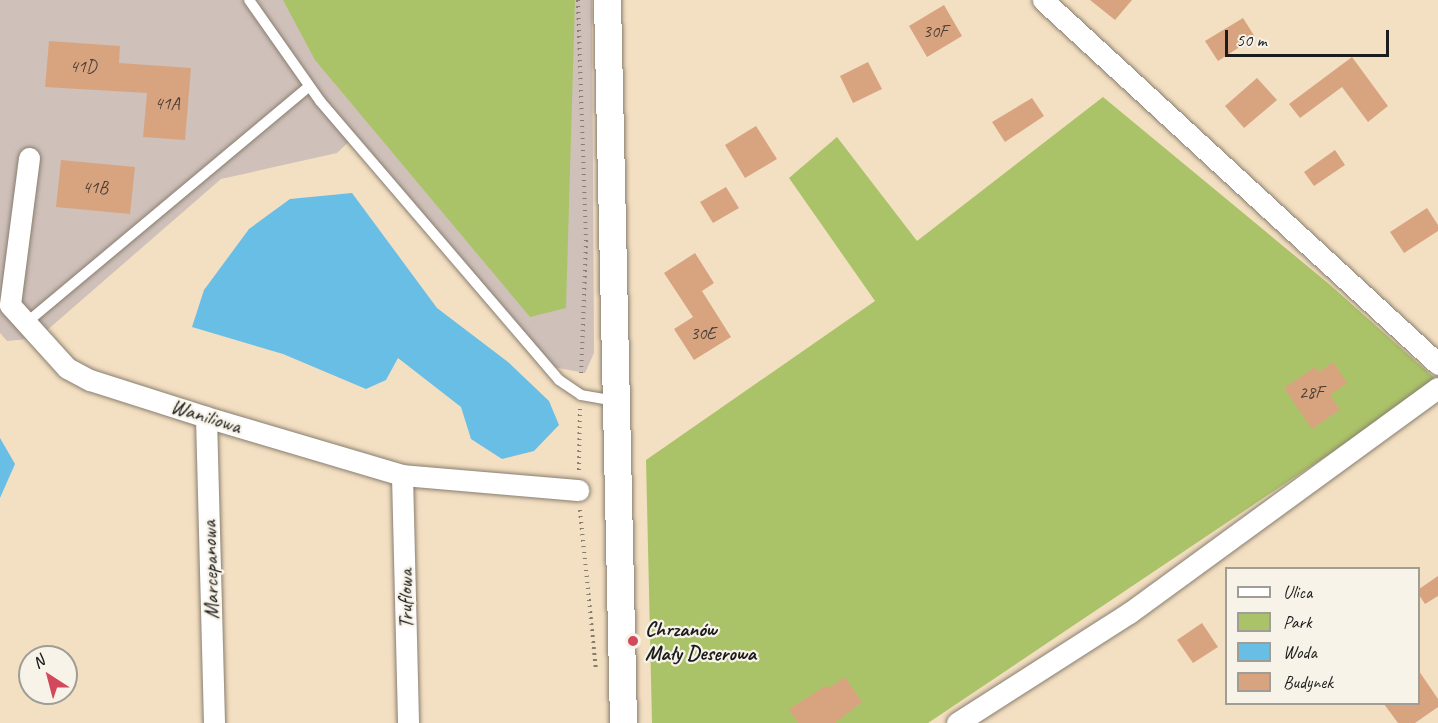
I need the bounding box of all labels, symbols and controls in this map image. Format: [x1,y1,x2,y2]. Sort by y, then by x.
scale bar [1228,18,1392,56]
house number: 30F [923,20,947,42]
text: 50 m [1236,29,1267,51]
house number: 41D [70,55,96,77]
house number: 41A [154,92,180,114]
house number: 41B [82,176,108,198]
house number: 30E [690,322,716,344]
house number: 28F [1299,381,1323,403]
street label: Waniliowa [168,393,244,439]
street label: Marcepanowa [196,520,224,620]
legend [1225,567,1420,705]
street label: Truflowa [392,569,418,629]
text: Ulica [1283,581,1312,603]
text: Park [1283,611,1312,633]
place label: Chrzanów Mały Deserowa [645,616,756,666]
marker: Chrzanów Mały Deserowa [626,634,640,648]
text: Woda [1283,641,1317,663]
north arrow [18,645,78,705]
text: N [29,651,48,673]
text: Budynek [1283,671,1333,693]

